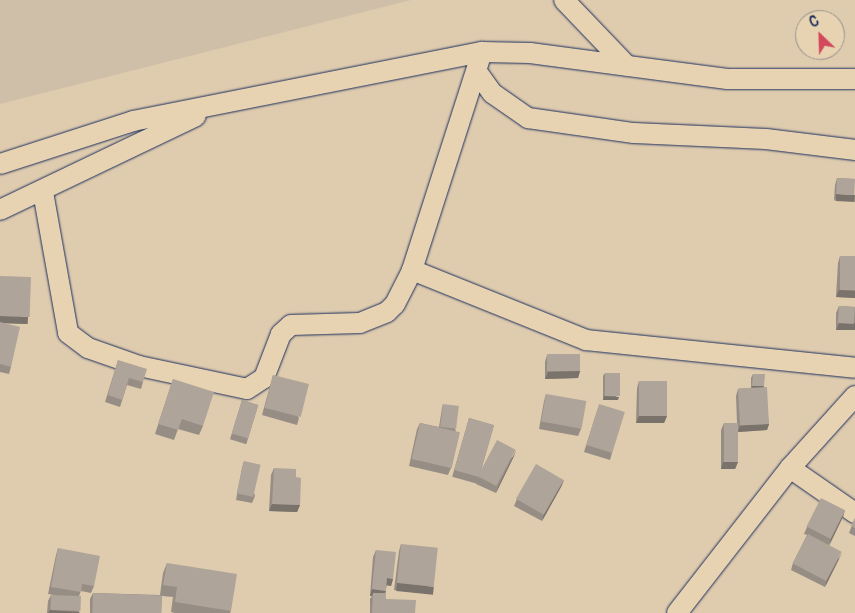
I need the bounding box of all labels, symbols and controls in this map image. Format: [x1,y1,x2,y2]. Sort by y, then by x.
north arrow [795,10,845,60]
text: С [807,12,821,31]

